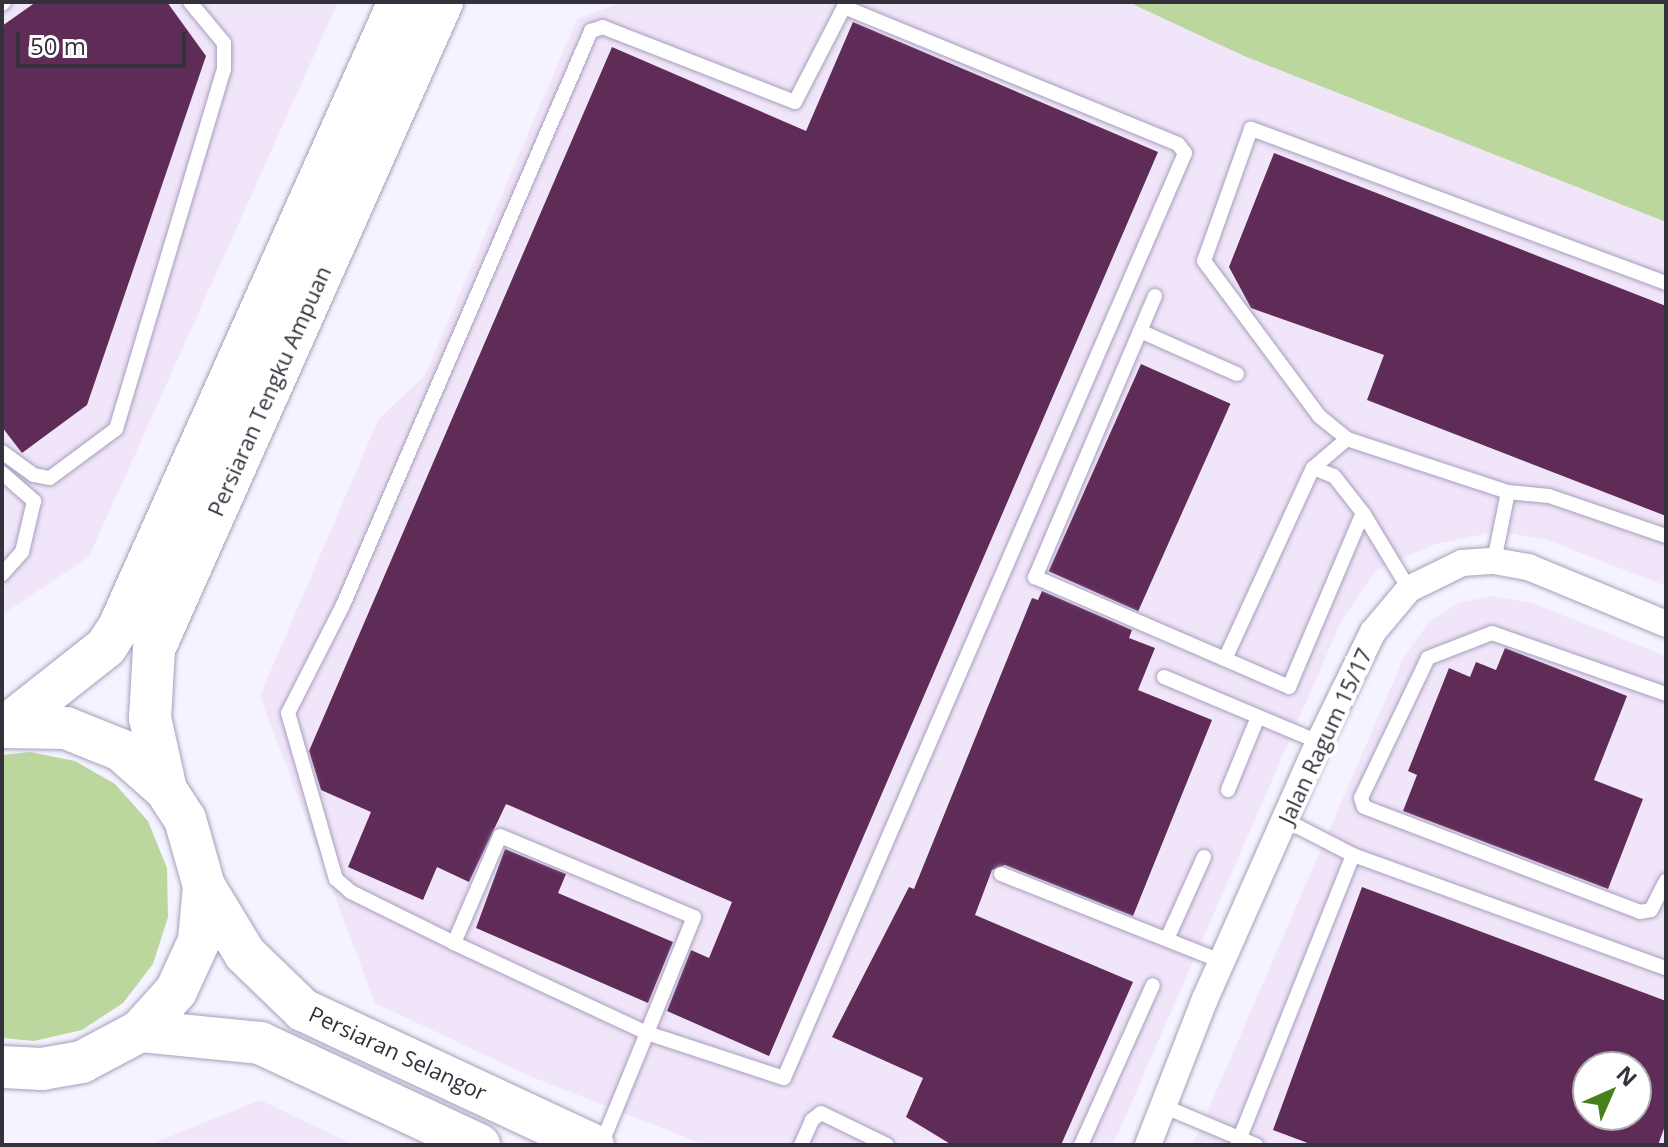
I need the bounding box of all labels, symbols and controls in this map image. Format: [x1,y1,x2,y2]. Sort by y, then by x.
scale bar [20,16,190,66]
text: 50 m [30,29,86,62]
street label: Persiaran Tengku Ampuan [202,262,336,520]
street label: Jalan Ragum 15/17 [1273,644,1377,828]
street label: Persiaran Selangor [305,1000,491,1106]
north arrow [1572,1051,1652,1131]
text: N [1611,1059,1644,1092]

